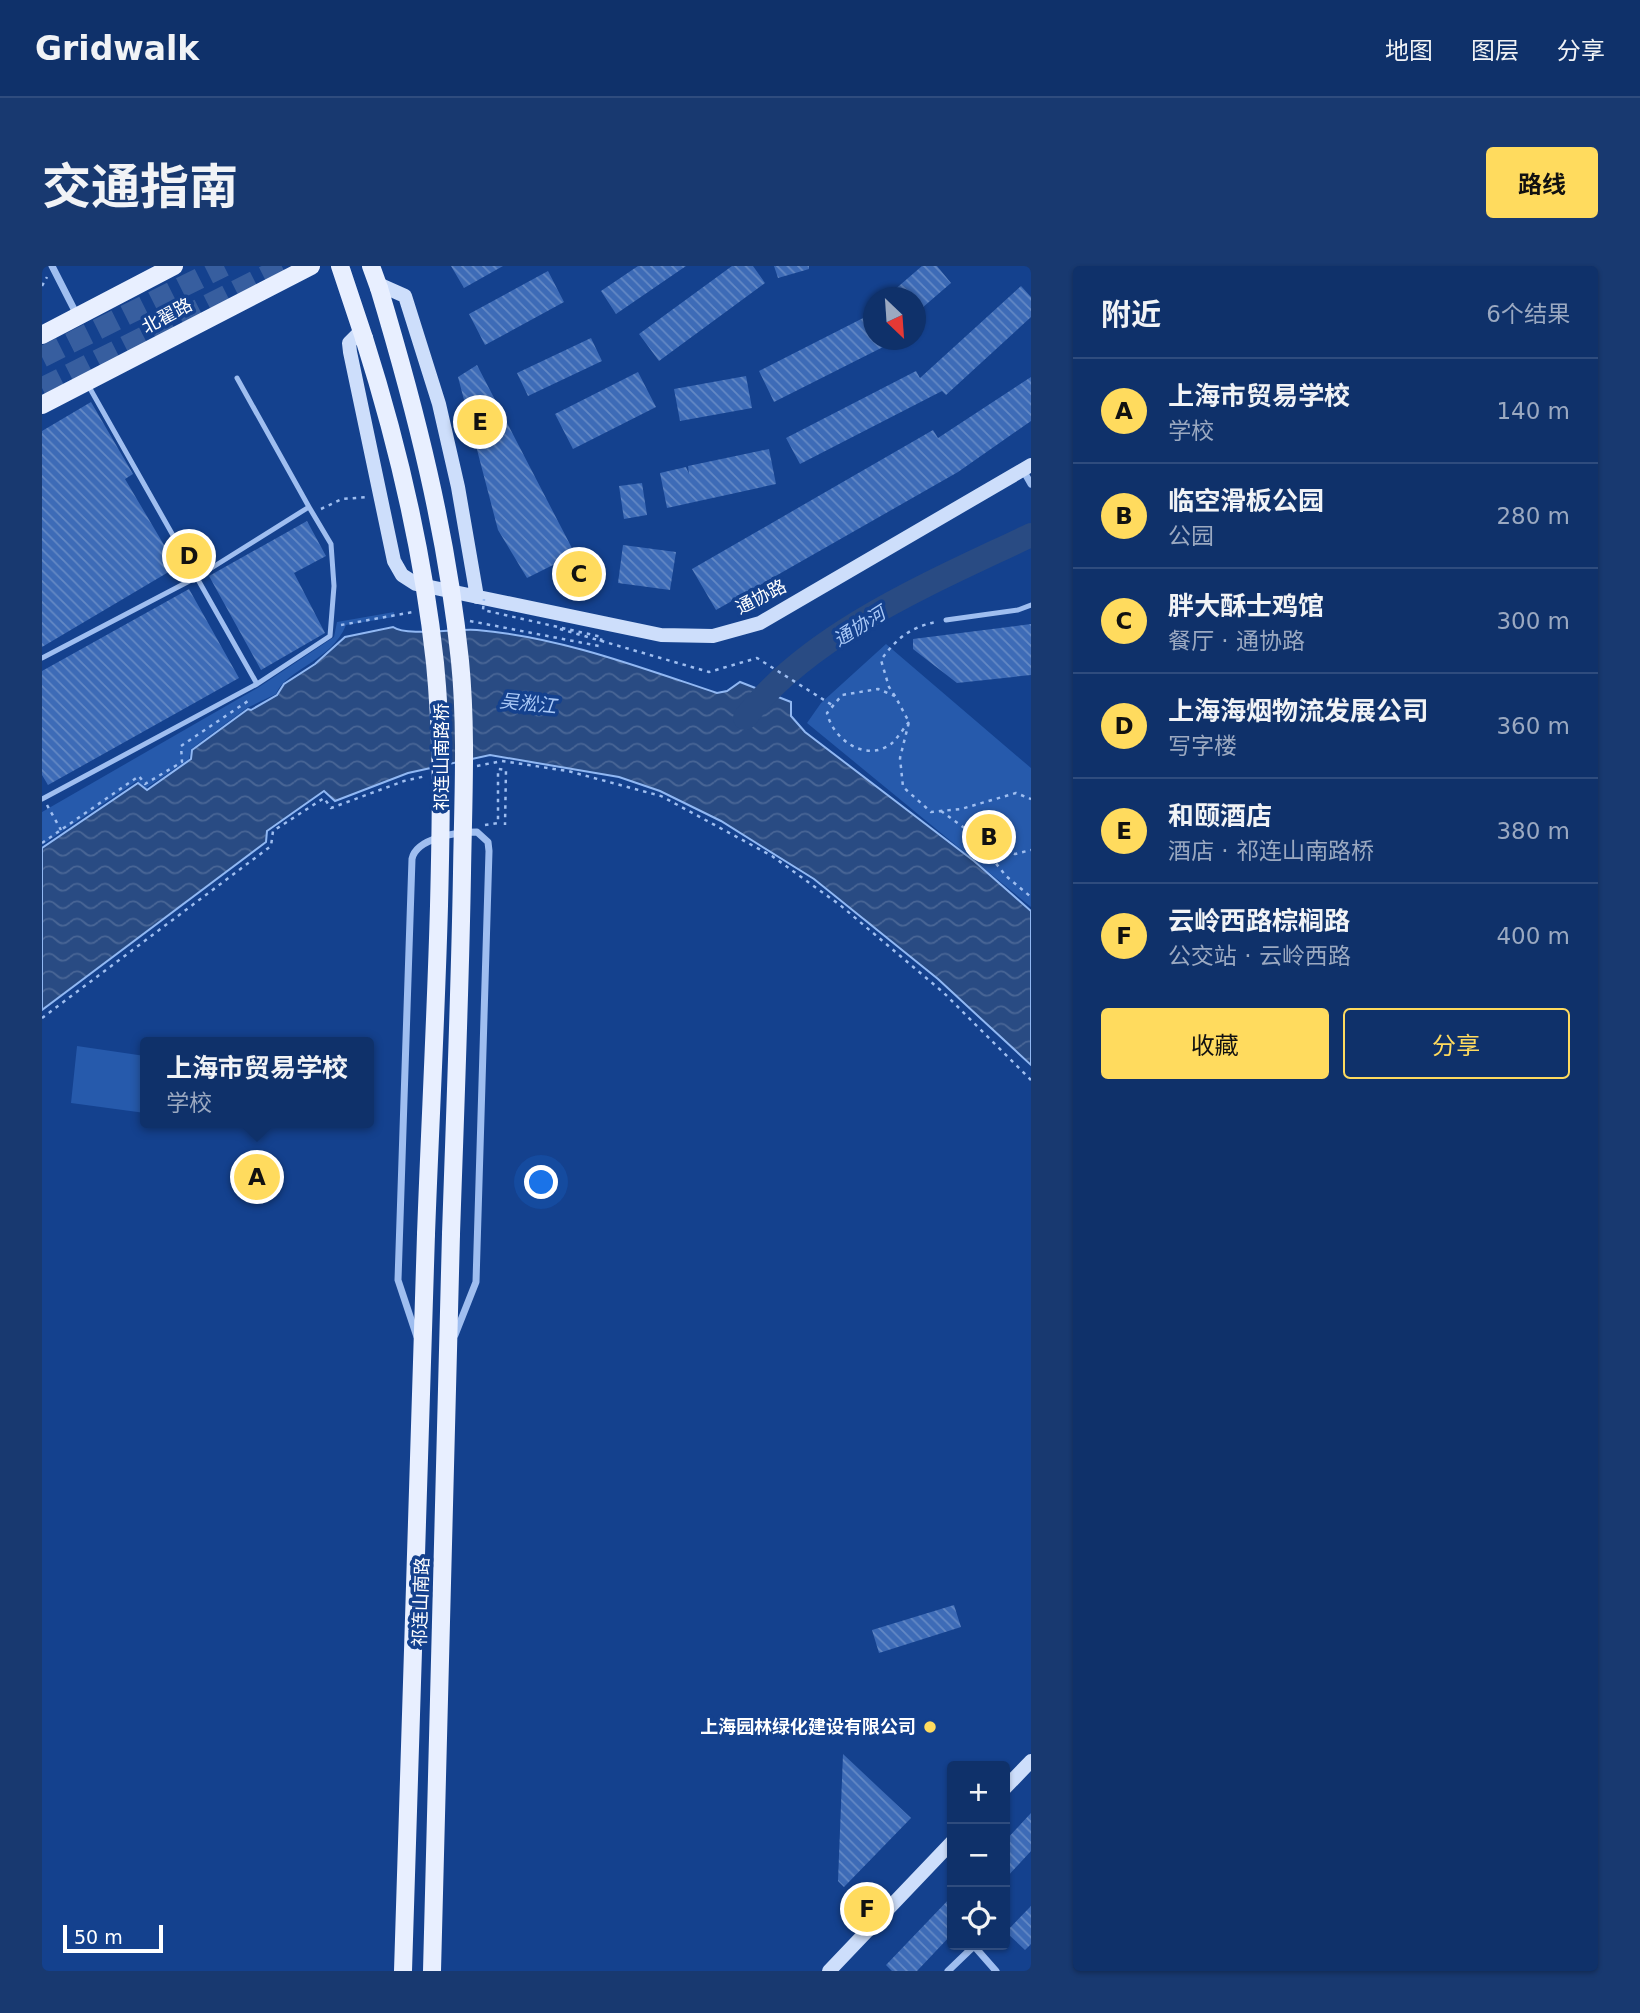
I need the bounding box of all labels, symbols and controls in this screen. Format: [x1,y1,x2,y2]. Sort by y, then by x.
text: Gridwalk [35,29,199,68]
text: 地图 [1385,37,1433,65]
text: 图层 [1471,37,1519,65]
text: 分享 [1557,37,1605,65]
button: 路线 [1486,147,1598,218]
text: 交通指南 [42,159,238,216]
north arrow [863,287,926,350]
street label: 北翟路 [138,294,196,338]
text: 附近 [1101,297,1161,332]
text: 6个结果 [1486,301,1570,327]
text: 上海市贸易学校 [1168,381,1350,411]
pin: E [457,396,503,448]
text: A [1115,398,1133,424]
text: 140 m [1496,398,1570,424]
text: 学校 [1168,418,1214,444]
text: 临空滑板公园 [1168,486,1324,516]
text: B [1115,503,1133,529]
text: 280 m [1496,503,1570,529]
text: 公园 [1168,523,1214,549]
pin: D [166,530,212,582]
pin: C [556,548,602,600]
street label: 通协路 [732,575,790,618]
text: 胖大酥士鸡馆 [1168,591,1324,621]
water label: 通协河 [829,599,892,650]
text: C [1116,608,1132,634]
text: 300 m [1496,608,1570,634]
text: 餐厅 · 通协路 [1168,628,1305,654]
water label: 吴淞江 [498,689,559,717]
text: 上海海烟物流发展公司 [1168,696,1428,726]
street label: 祁连山南路桥 [431,703,452,811]
text: D [1114,713,1134,739]
text: 360 m [1496,713,1570,739]
text: 写字楼 [1168,733,1237,759]
text: 和颐酒店 [1168,801,1272,831]
pin: B [966,811,1012,863]
text: E [1116,818,1132,844]
text: 380 m [1496,818,1570,844]
text: 酒店 · 祁连山南路桥 [1168,838,1374,864]
text: 云岭西路棕榈路 [1168,906,1350,936]
text: F [1116,923,1132,949]
text: 400 m [1496,923,1570,949]
text: 公交站 · 云岭西路 [1168,943,1351,969]
button: 收藏 [1101,1008,1329,1079]
button: 分享 [1343,1008,1570,1079]
popup [140,1037,374,1128]
text: 上海市贸易学校 [166,1053,348,1083]
text: 学校 [166,1090,212,1116]
pin: A [234,1151,280,1203]
your location [524,1165,558,1199]
street label: 祁连山南路 [408,1557,433,1647]
place label: 上海园林绿化建设有限公司 [700,1716,916,1737]
marker: 上海园林绿化建设有限公司 [922,1719,938,1735]
map controls [947,1761,1010,1950]
button: + [947,1761,1010,1824]
button: − [947,1824,1010,1887]
pin: F [844,1883,890,1935]
button: locate [947,1887,1010,1950]
scale bar [63,1922,163,1954]
text: 50 m [74,1926,123,1948]

